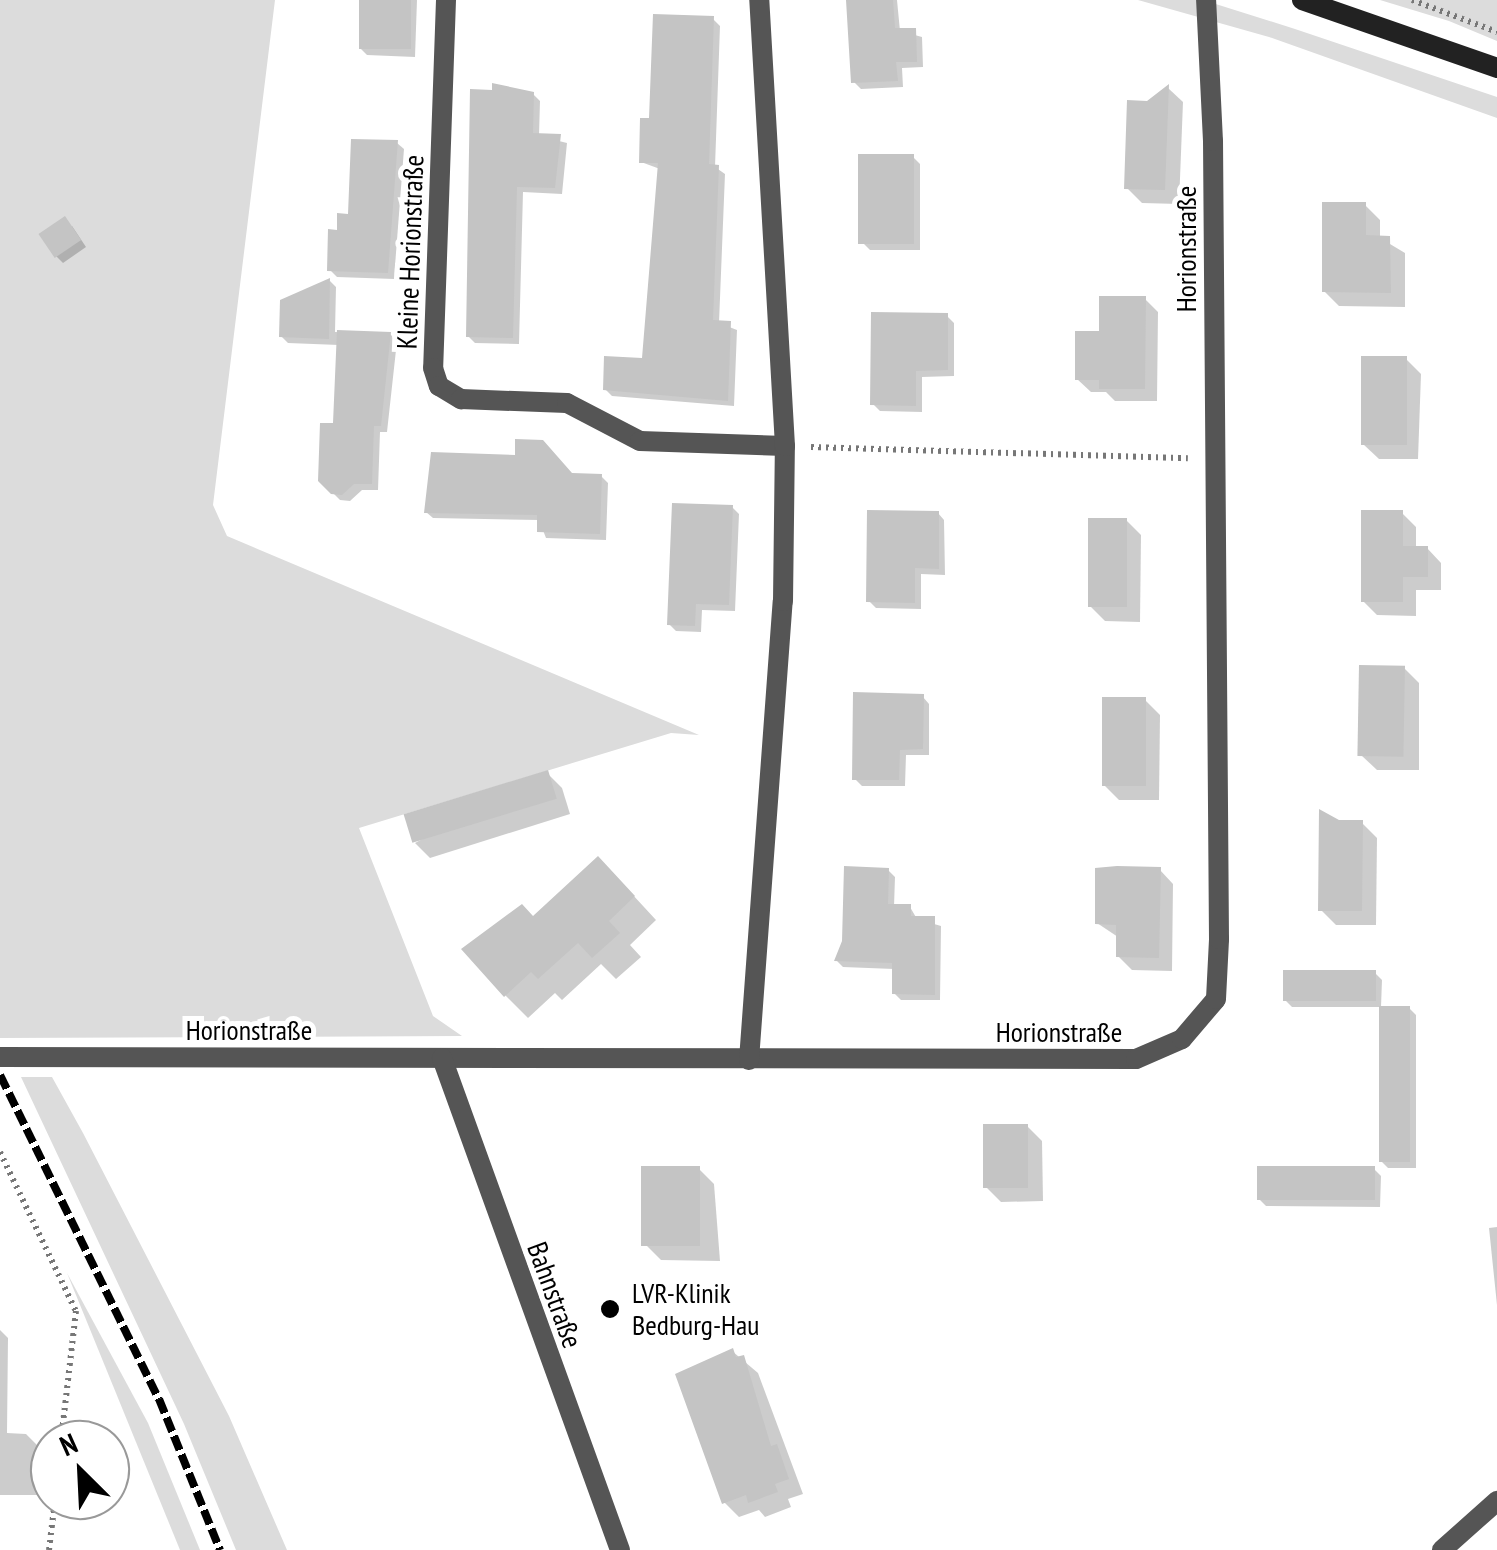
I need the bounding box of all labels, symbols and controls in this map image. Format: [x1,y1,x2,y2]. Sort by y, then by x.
street label: Kleine Horionstraße [390,154,430,350]
street label: Horionstraße [1169,186,1203,312]
street label: Horionstraße [186,1013,312,1047]
street label: Horionstraße [996,1015,1122,1049]
street label: Bahnstraße [520,1237,590,1353]
place label: LVR-Klinik Bedburg-Hau [632,1276,759,1342]
marker: LVR-Klinik Bedburg-Hau [597,1296,623,1322]
north arrow [30,1420,130,1520]
text: N [54,1424,83,1464]

